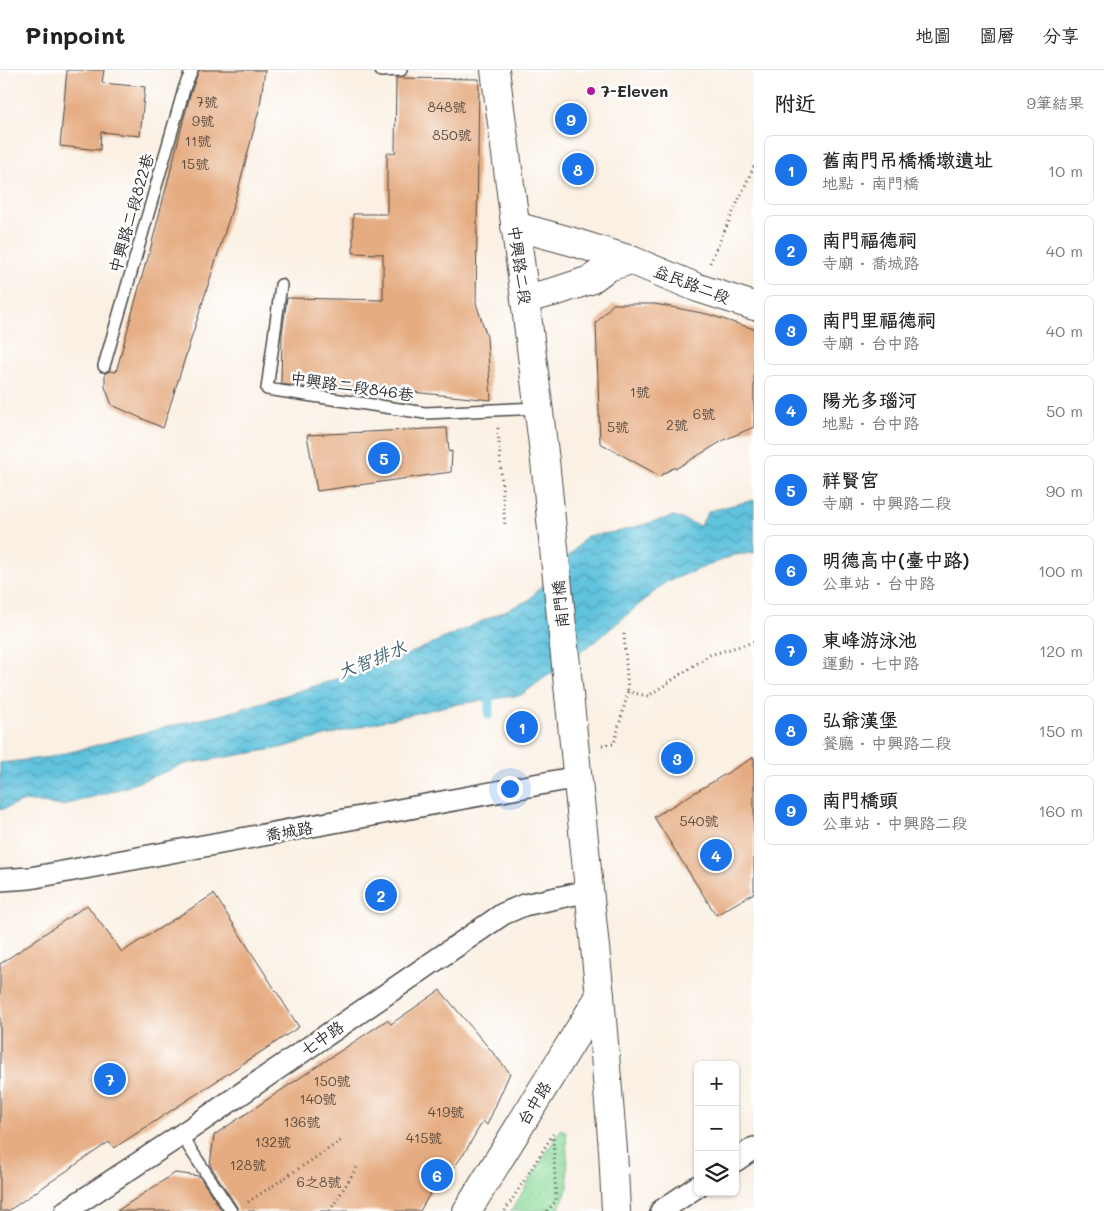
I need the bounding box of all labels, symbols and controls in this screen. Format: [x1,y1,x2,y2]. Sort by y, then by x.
text: Pinpoint [25,19,126,50]
text: 地圖 [915,23,951,47]
text: 圖層 [979,23,1015,47]
text: 分享 [1043,23,1079,47]
place label: 7-Eleven [601,80,668,101]
marker: 7-Eleven [585,85,597,97]
text: 附近 [774,89,816,116]
house number: 7號 [196,92,218,111]
text: 9筆結果 [1027,92,1084,113]
house number: 848號 [427,97,467,116]
pin: 9 [555,100,587,138]
house number: 9號 [192,111,214,130]
house number: 850號 [432,125,472,144]
house number: 11號 [185,131,211,150]
text: 舊南門吊橋橋墩遺址 [822,147,993,172]
pin: 8 [562,150,594,188]
street label: 中興路二段822巷 [103,151,158,275]
house number: 15號 [181,154,209,173]
text: 1 [787,160,795,181]
text: 10 m [1048,160,1083,181]
text: 地點 · 南門橋 [822,172,919,193]
street label: 中興路二段 [505,224,536,306]
text: 南門福德祠 [822,227,917,252]
text: 2 [787,240,795,261]
text: 40 m [1046,240,1083,261]
text: 寺廟 · 喬城路 [822,252,919,273]
street label: 益民路二段 [651,259,733,308]
text: 南門里福德祠 [822,307,936,332]
text: 3 [786,320,796,341]
text: 40 m [1046,320,1083,341]
text: 寺廟 · 台中路 [822,332,919,353]
street label: 中興路二段846巷 [289,366,415,405]
house number: 1號 [630,382,650,401]
text: 陽光多瑙河 [822,387,917,412]
text: 4 [786,400,796,421]
text: 50 m [1046,400,1083,421]
house number: 6號 [693,404,715,423]
text: 地點 · 台中路 [822,412,919,433]
house number: 2號 [666,415,688,434]
house number: 5號 [607,417,629,436]
pin: 5 [368,439,400,477]
text: 祥賢宮 [822,467,879,492]
text: 5 [786,480,796,501]
text: 90 m [1046,480,1083,501]
text: 寺廟 · 中興路二段 [822,492,951,513]
text: 明德高中(臺中路) [822,547,969,572]
text: 6 [786,560,796,581]
text: 100 m [1038,560,1083,581]
text: 公車站 · 台中路 [822,572,935,593]
street label: 南門橋 [547,579,572,629]
text: 東峰游泳池 [822,627,917,652]
water label: 大智排水 [334,634,410,684]
text: 7 [787,640,795,661]
text: 120 m [1039,640,1083,661]
text: 運動 · 七中路 [822,652,919,673]
text: 弘爺漢堡 [822,707,898,732]
pin: 1 [506,708,538,746]
text: 8 [786,720,796,741]
text: 150 m [1039,720,1083,741]
text: 餐廳 · 中興路二段 [822,732,951,753]
pin: 3 [661,739,693,777]
your location [497,776,523,802]
text: 南門橋頭 [822,787,898,812]
text: 9 [786,800,796,821]
text: 160 m [1038,800,1083,821]
house number: 540號 [679,811,719,830]
text: 公車站 · 中興路二段 [822,812,967,833]
street label: 喬城路 [263,816,314,845]
pin: 4 [700,836,732,874]
pin: 2 [365,876,397,914]
street label: 七中路 [296,1015,347,1060]
pin: 7 [94,1060,126,1098]
map controls [694,1061,739,1196]
button: + [694,1061,739,1106]
house number: 150號 [313,1071,351,1090]
street label: 台中路 [512,1077,555,1129]
house number: 140號 [299,1089,337,1108]
house number: 419號 [428,1102,464,1121]
button: − [694,1106,739,1151]
house number: 136號 [284,1112,320,1131]
house number: 415號 [406,1128,442,1147]
house number: 132號 [255,1132,291,1151]
button: layers [694,1151,739,1196]
house number: 128號 [230,1155,266,1174]
pin: 6 [421,1156,453,1194]
house number: 6之8號 [297,1172,341,1191]

